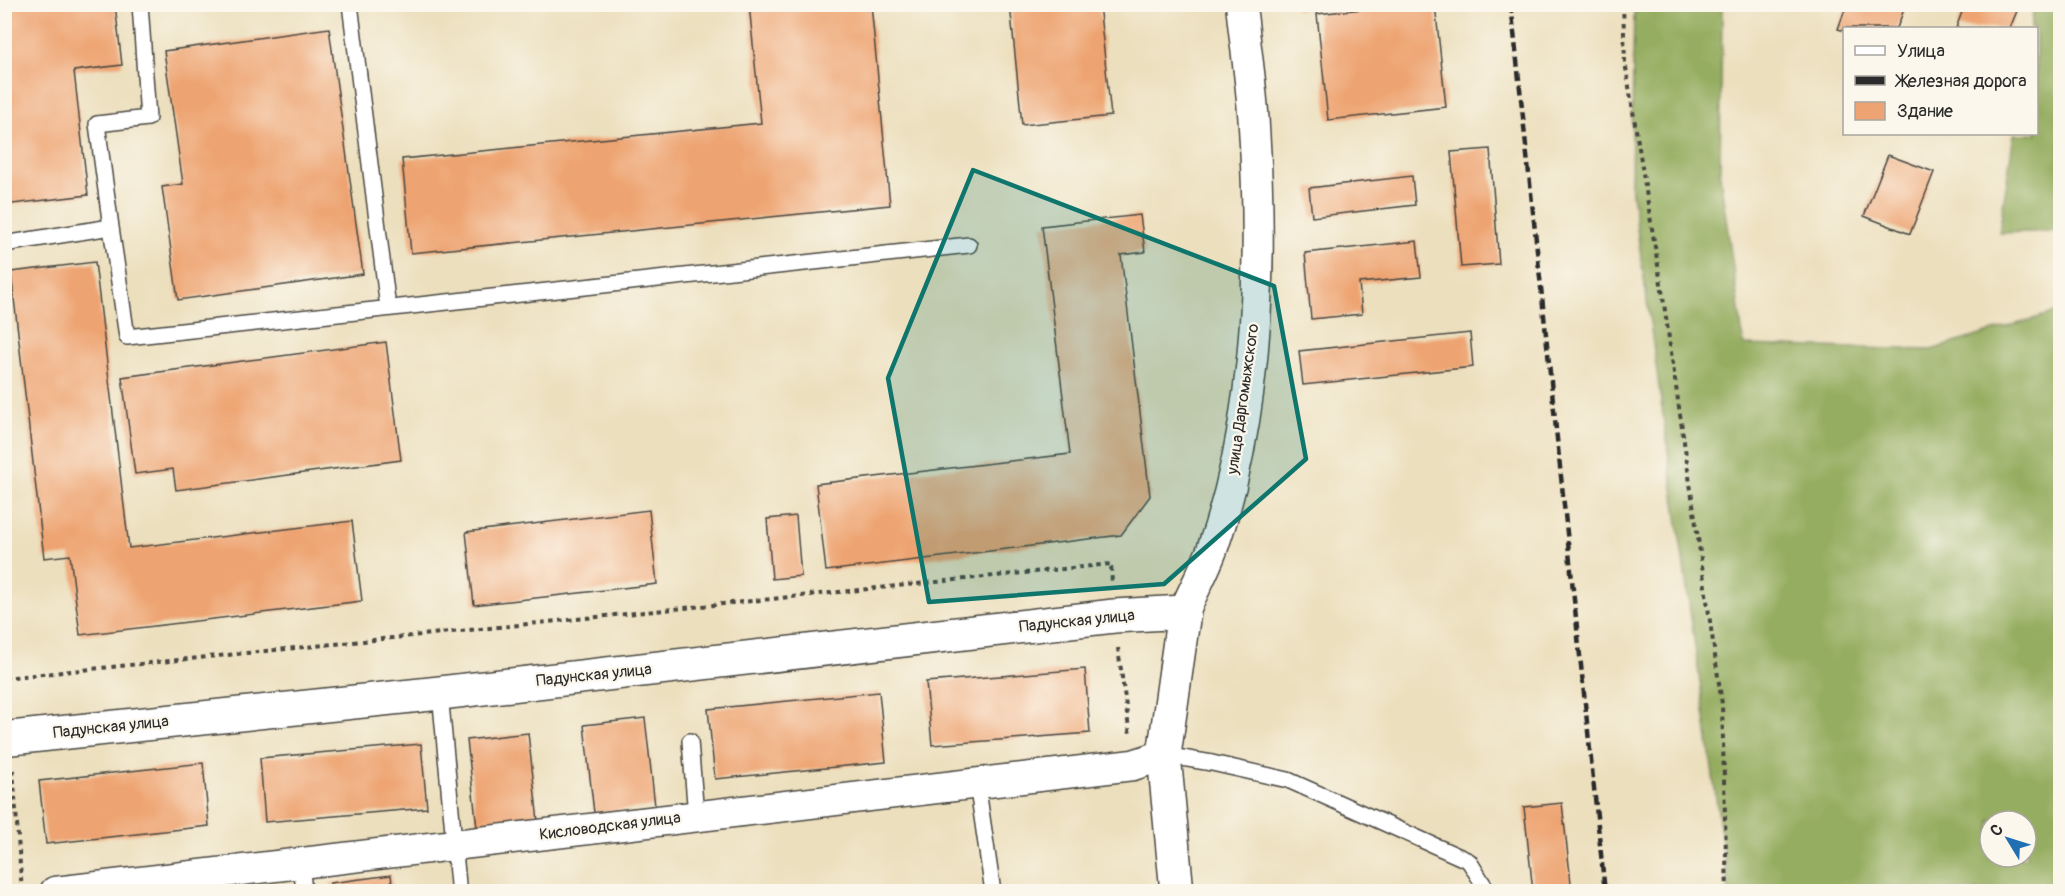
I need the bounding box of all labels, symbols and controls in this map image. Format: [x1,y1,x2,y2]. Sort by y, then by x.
legend [1843,27,2038,135]
text: Улица [1897,40,1945,63]
text: Железная дорога [1894,70,2027,93]
text: Здание [1897,100,1953,123]
street label: улица Даргомыжского [1222,322,1264,477]
street label: Падунская улица [1018,605,1136,637]
street label: Падунская улица [535,659,653,691]
street label: Падунская улица [52,711,170,743]
street label: Кисловодская улица [538,807,682,845]
north arrow [1978,809,2038,869]
text: С [1986,820,2008,840]

